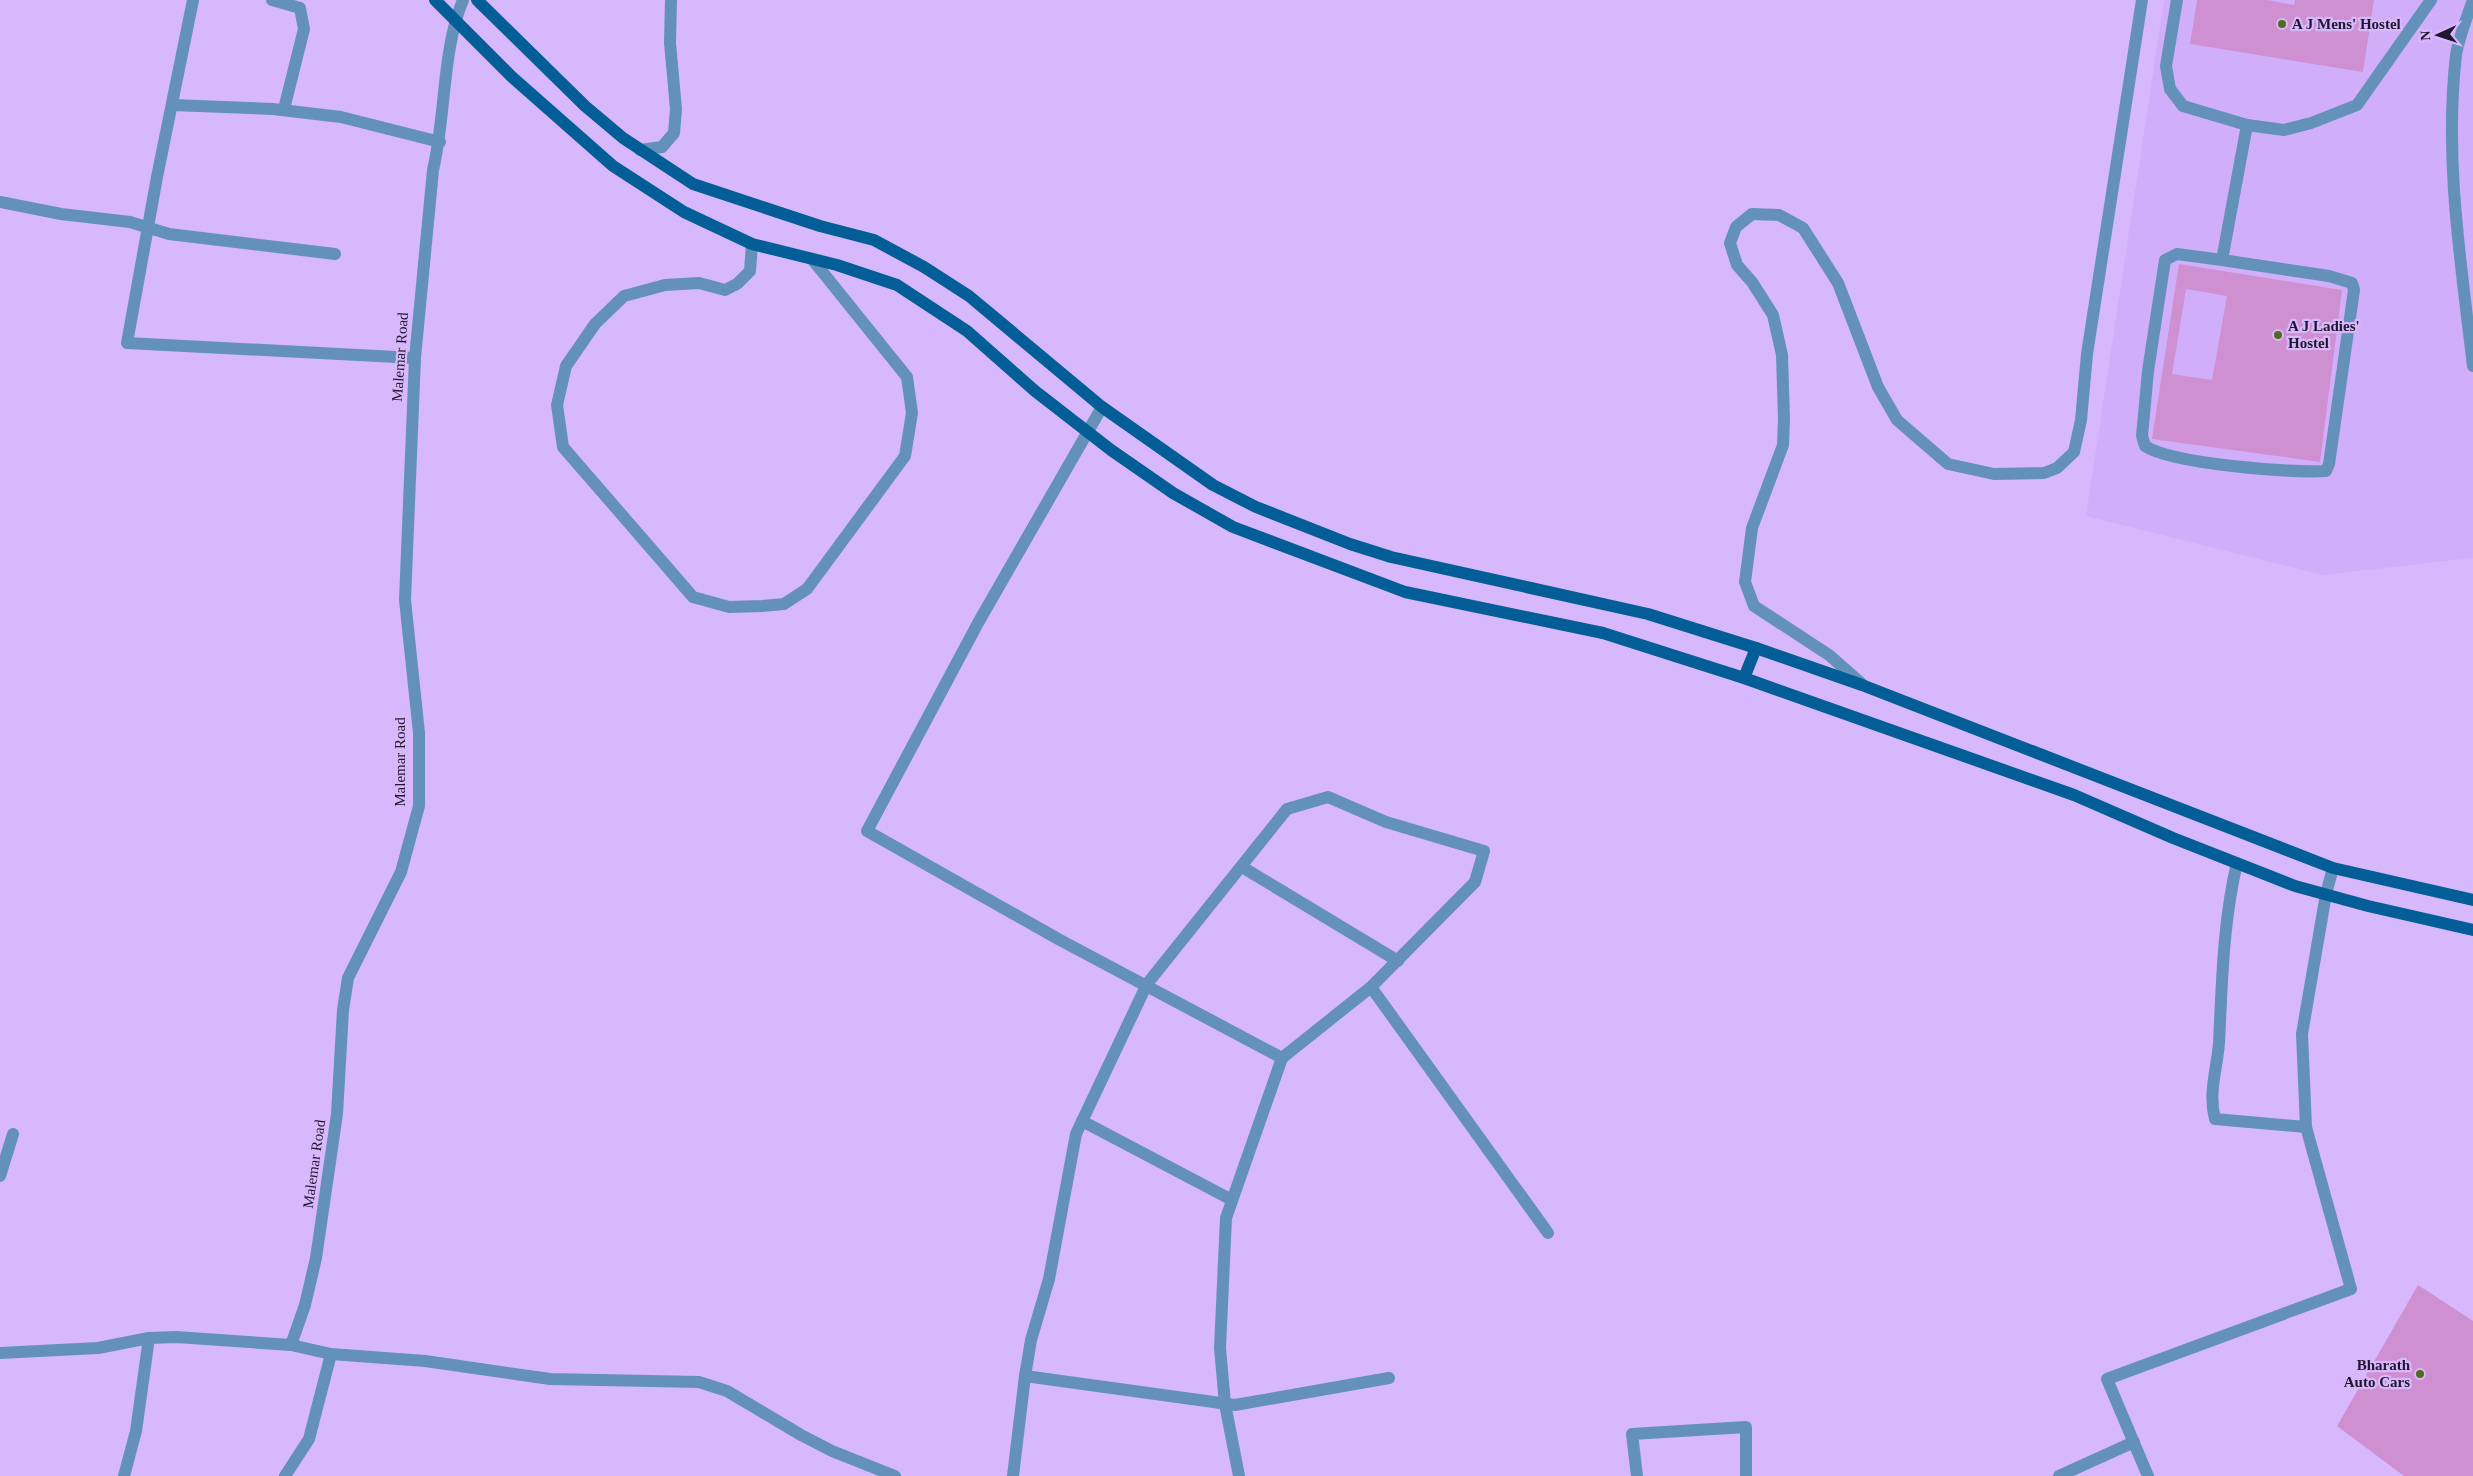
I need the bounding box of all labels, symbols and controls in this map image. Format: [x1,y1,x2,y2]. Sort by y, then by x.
north arrow [2413,10,2463,60]
place label: A J Mens' Hostel [2292,16,2401,32]
marker: A J Mens' Hostel [2276,18,2288,30]
text: N [2418,30,2433,41]
street label: Malemar Road [389,311,411,402]
place label: A J Ladies' Hostel [2288,318,2360,351]
marker: A J Ladies' Hostel [2272,329,2284,341]
street label: Malemar Road [392,717,408,807]
street label: Malemar Road [300,1118,328,1209]
place label: Bharath Auto Cars [2344,1357,2411,1390]
marker: Bharath Auto Cars [2414,1368,2426,1380]

